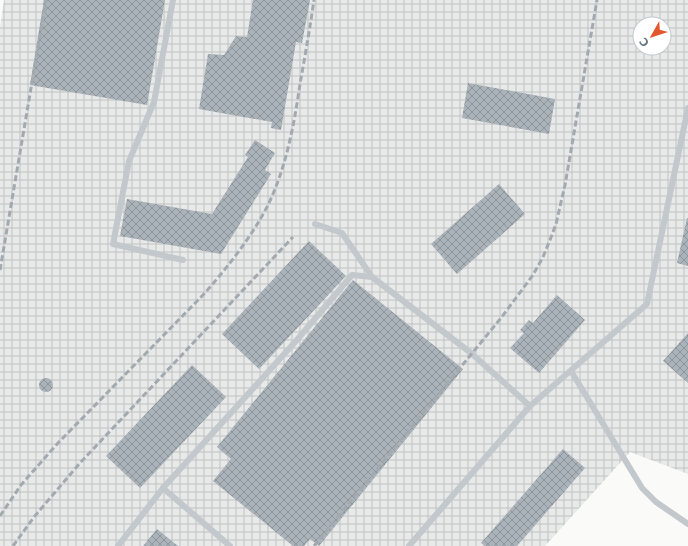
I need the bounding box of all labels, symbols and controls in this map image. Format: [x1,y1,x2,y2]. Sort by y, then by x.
north arrow [632,16,672,56]
text: С [637,35,652,49]

